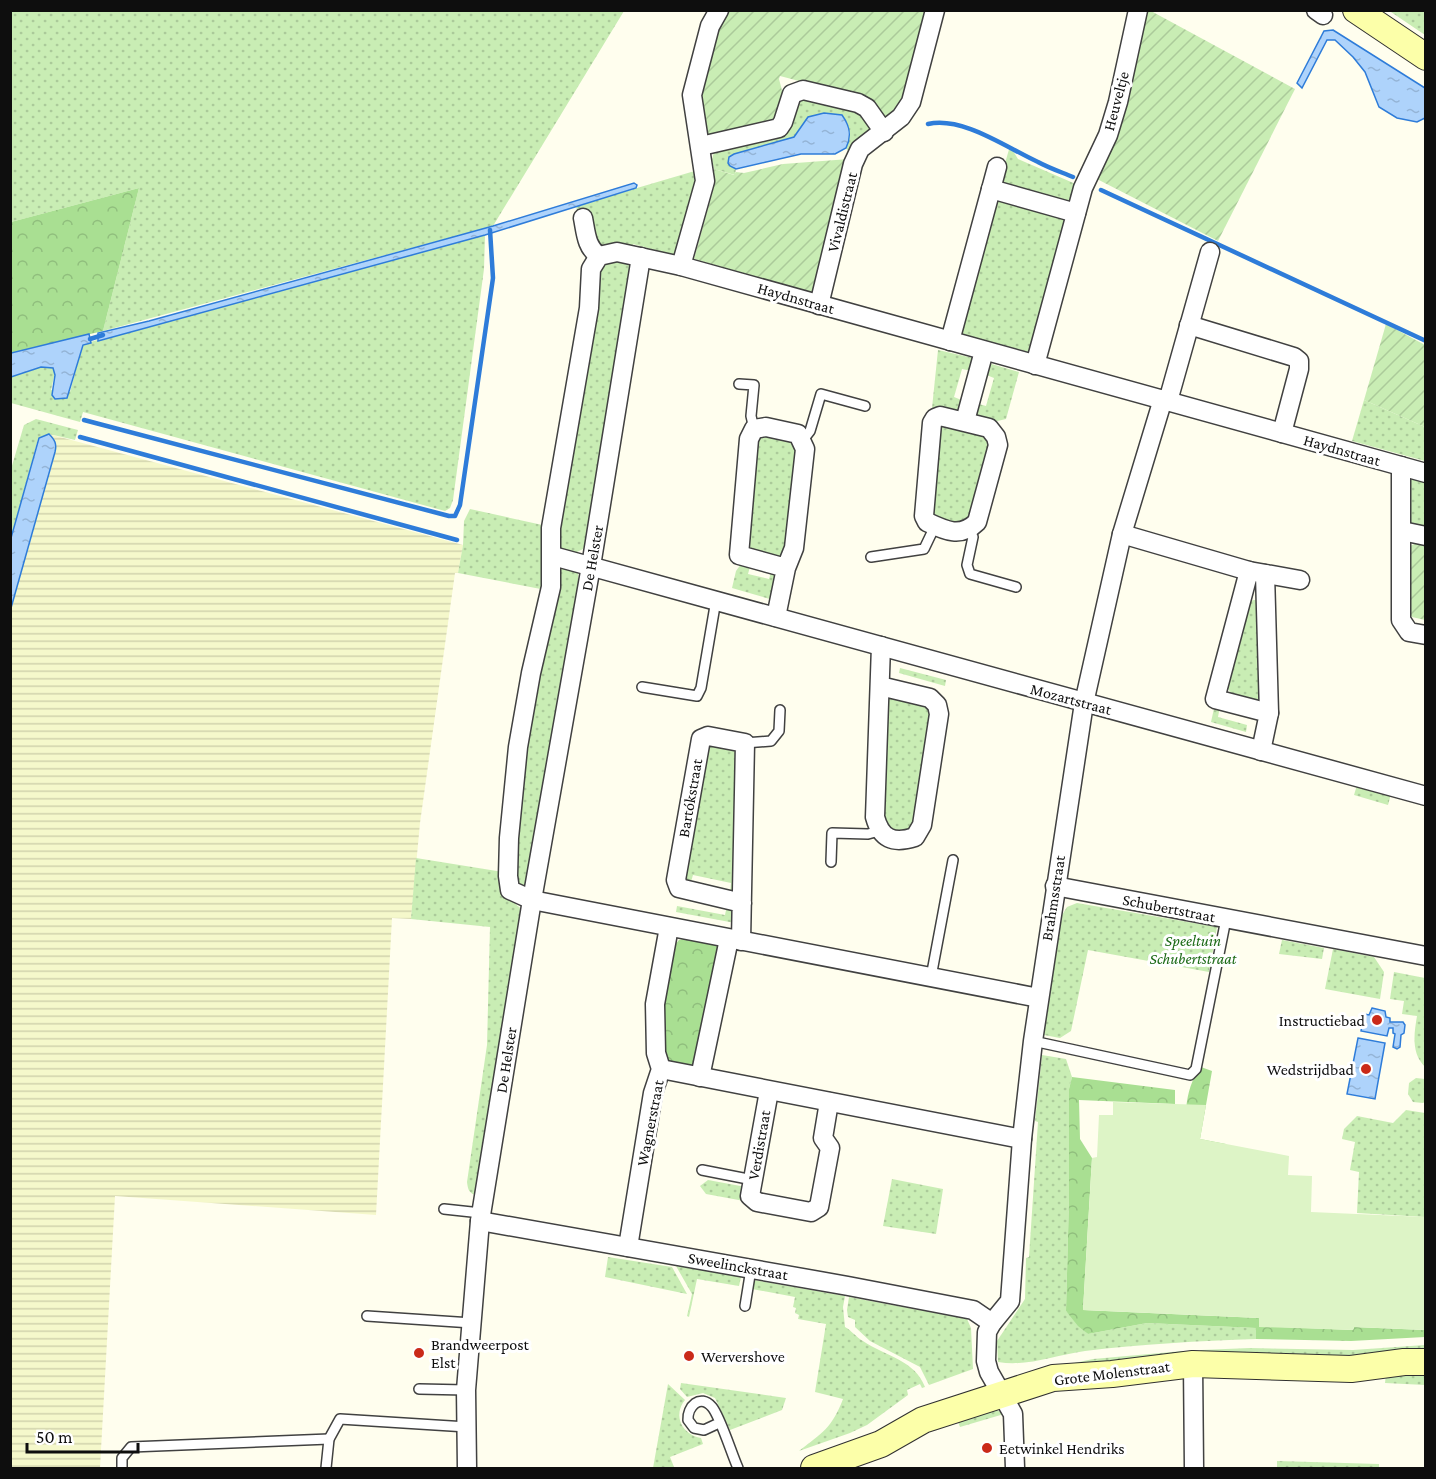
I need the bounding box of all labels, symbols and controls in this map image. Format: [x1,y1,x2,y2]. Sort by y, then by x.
street label: Heuveltje [1100,69,1133,133]
street label: Vivaldistraat [824,170,860,254]
street label: Haydnstraat [755,279,837,318]
street label: Haydnstraat [1301,431,1383,470]
street label: De Helster [578,523,606,592]
street label: Mozartstraat [1029,680,1114,718]
street label: Bartókstraat [675,757,705,839]
street label: Brahmsstraat [1038,853,1068,942]
street label: Schubertstraat [1121,891,1218,925]
park label: Speeltuin Schubertstraat [1150,932,1237,967]
place label: Instructiebad [1279,1012,1366,1029]
marker: Instructiebad [1370,1013,1384,1027]
street label: De Helster [492,1025,520,1094]
place label: Wedstrijdbad [1267,1061,1355,1079]
marker: Wedstrijdbad [1359,1062,1373,1076]
street label: Wagnerstraat [633,1078,668,1168]
street label: Verdistraat [745,1108,774,1181]
street label: Sweelinckstraat [687,1249,790,1283]
place label: Brandweerpost Elst [431,1336,530,1371]
marker: Brandweerpost Elst [412,1346,426,1360]
place label: Wervershove [701,1348,785,1365]
marker: Wervershove [682,1349,696,1363]
street label: Grote Molenstraat [1053,1357,1172,1389]
scale bar [27,1416,138,1454]
text: 50 m [36,1427,73,1447]
place label: Eetwinkel Hendriks [999,1440,1125,1457]
marker: Eetwinkel Hendriks [980,1441,994,1455]

